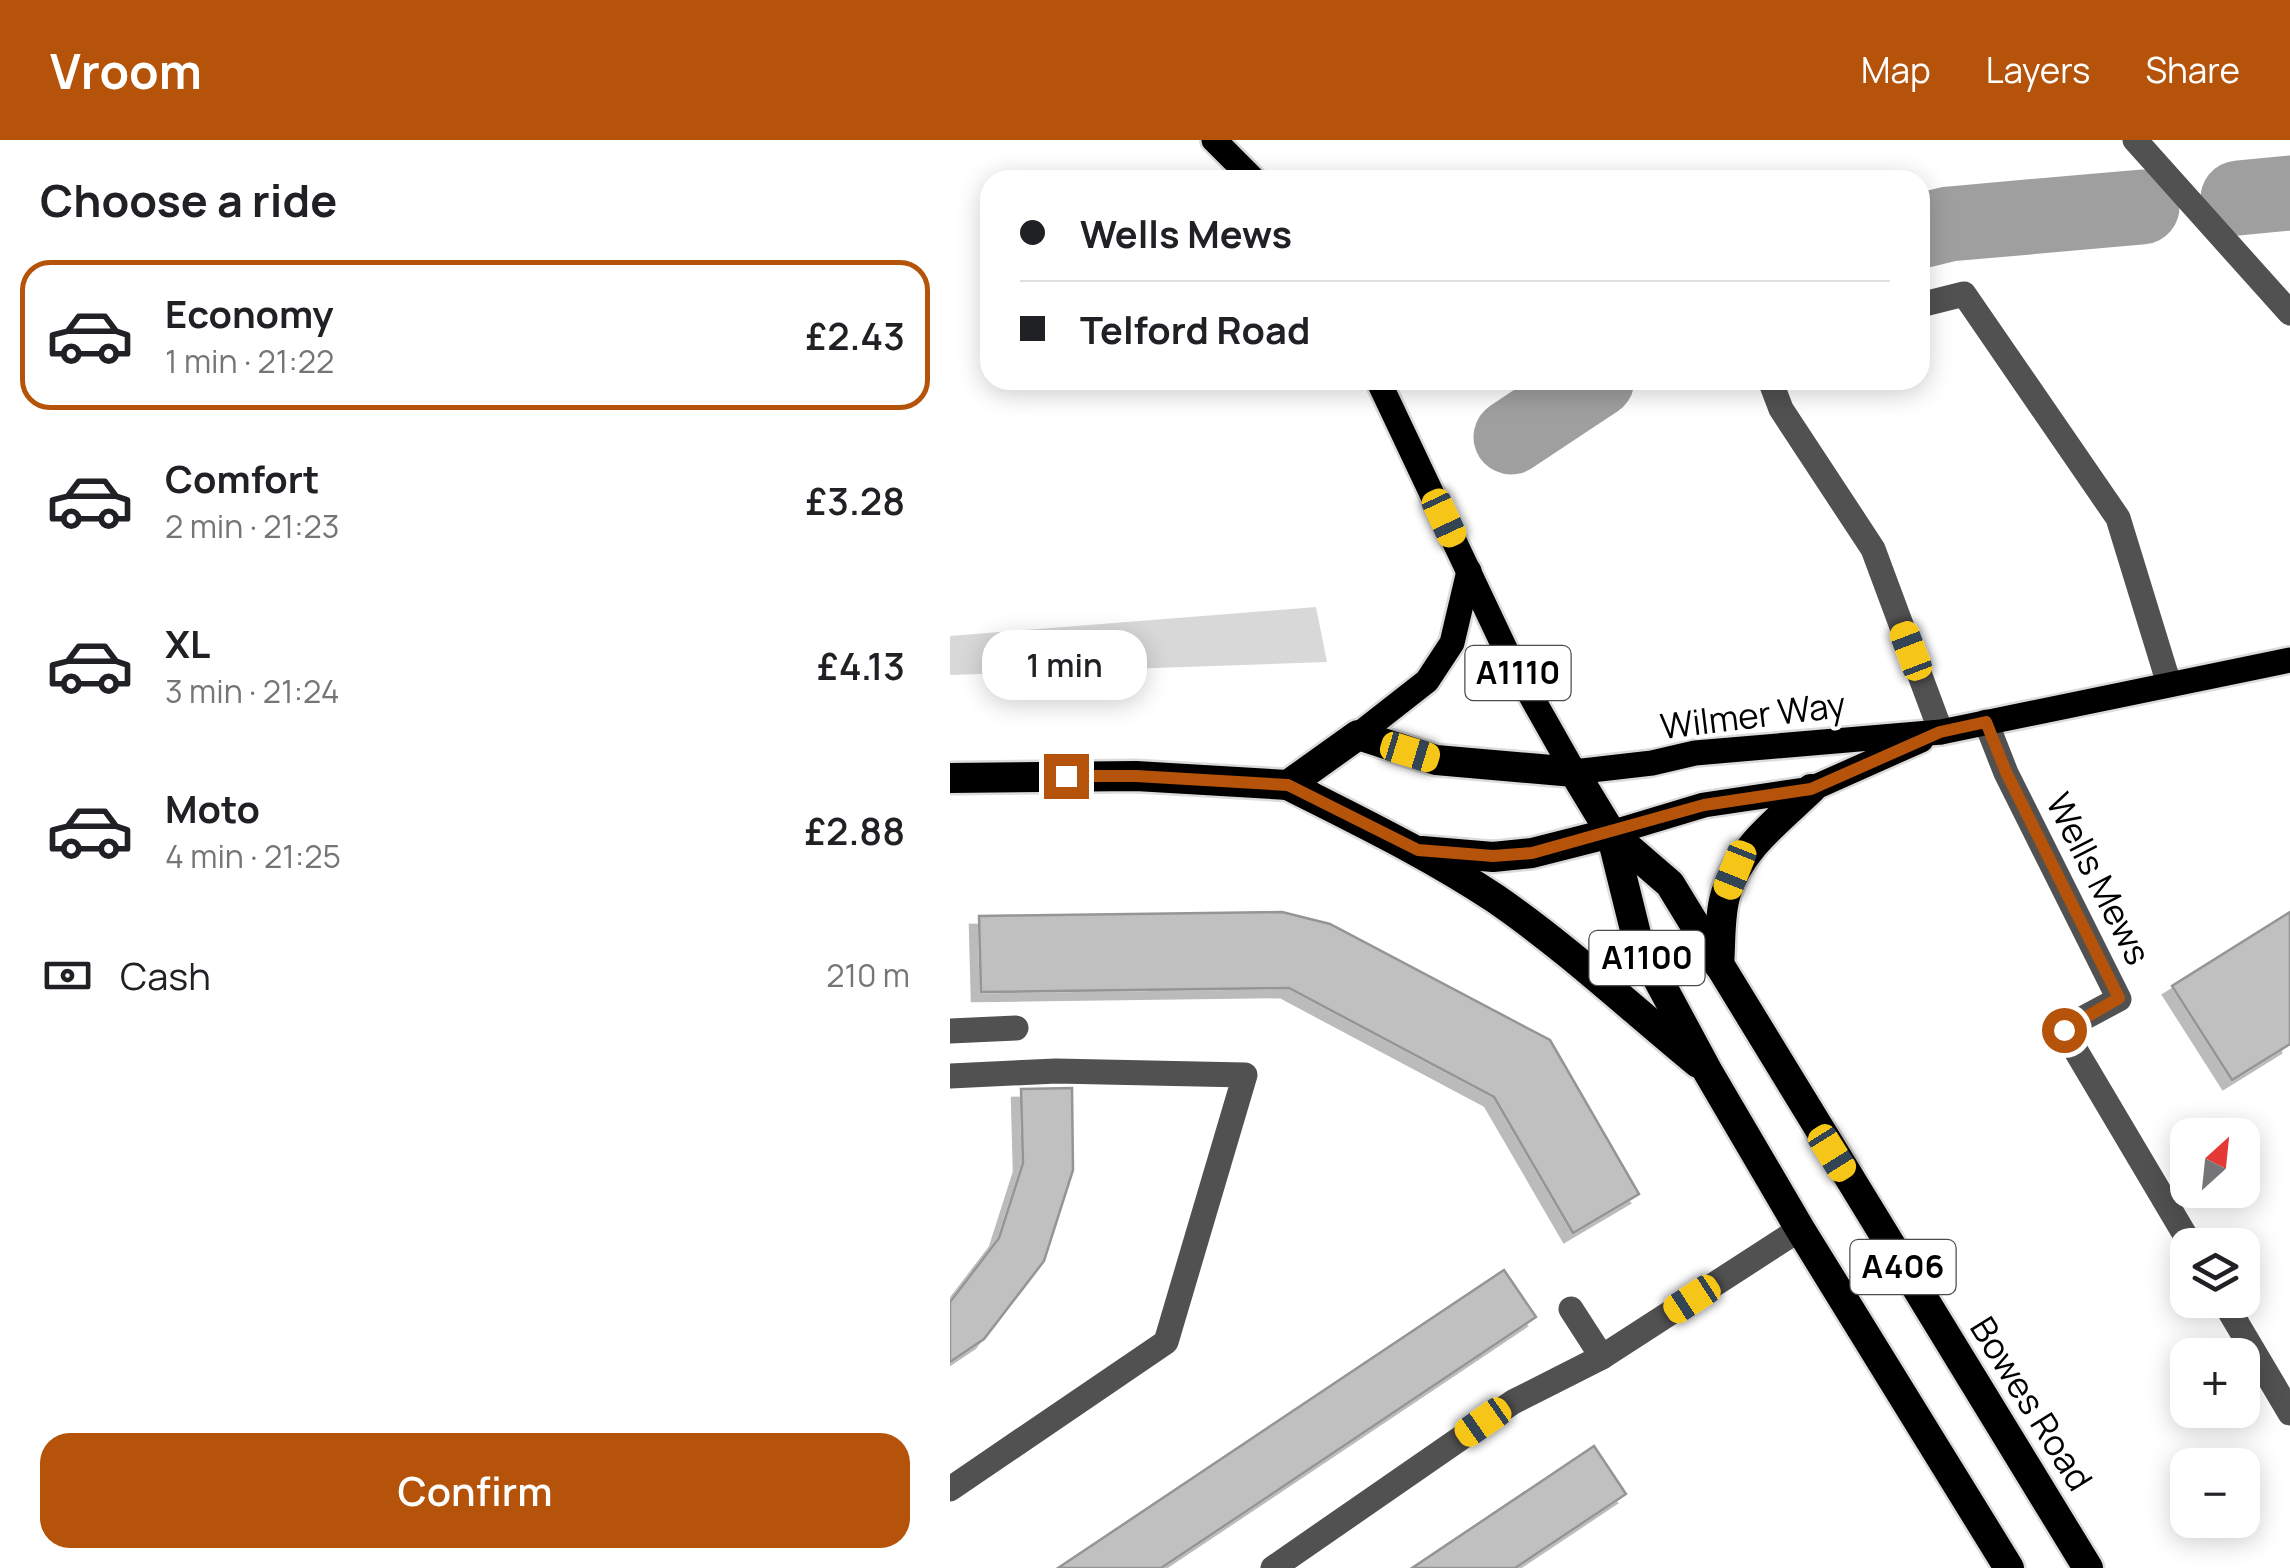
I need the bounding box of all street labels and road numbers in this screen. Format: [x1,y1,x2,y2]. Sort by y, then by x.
road number: A1110 [1466,646,1570,700]
street label: Wilmer Way [1658,680,1848,750]
street label: Wells Mews [2035,785,2163,973]
road number: A1100 [1590,931,1704,985]
road number: A406 [1850,1240,1956,1294]
street label: Bowes Road [1959,1307,2104,1499]

